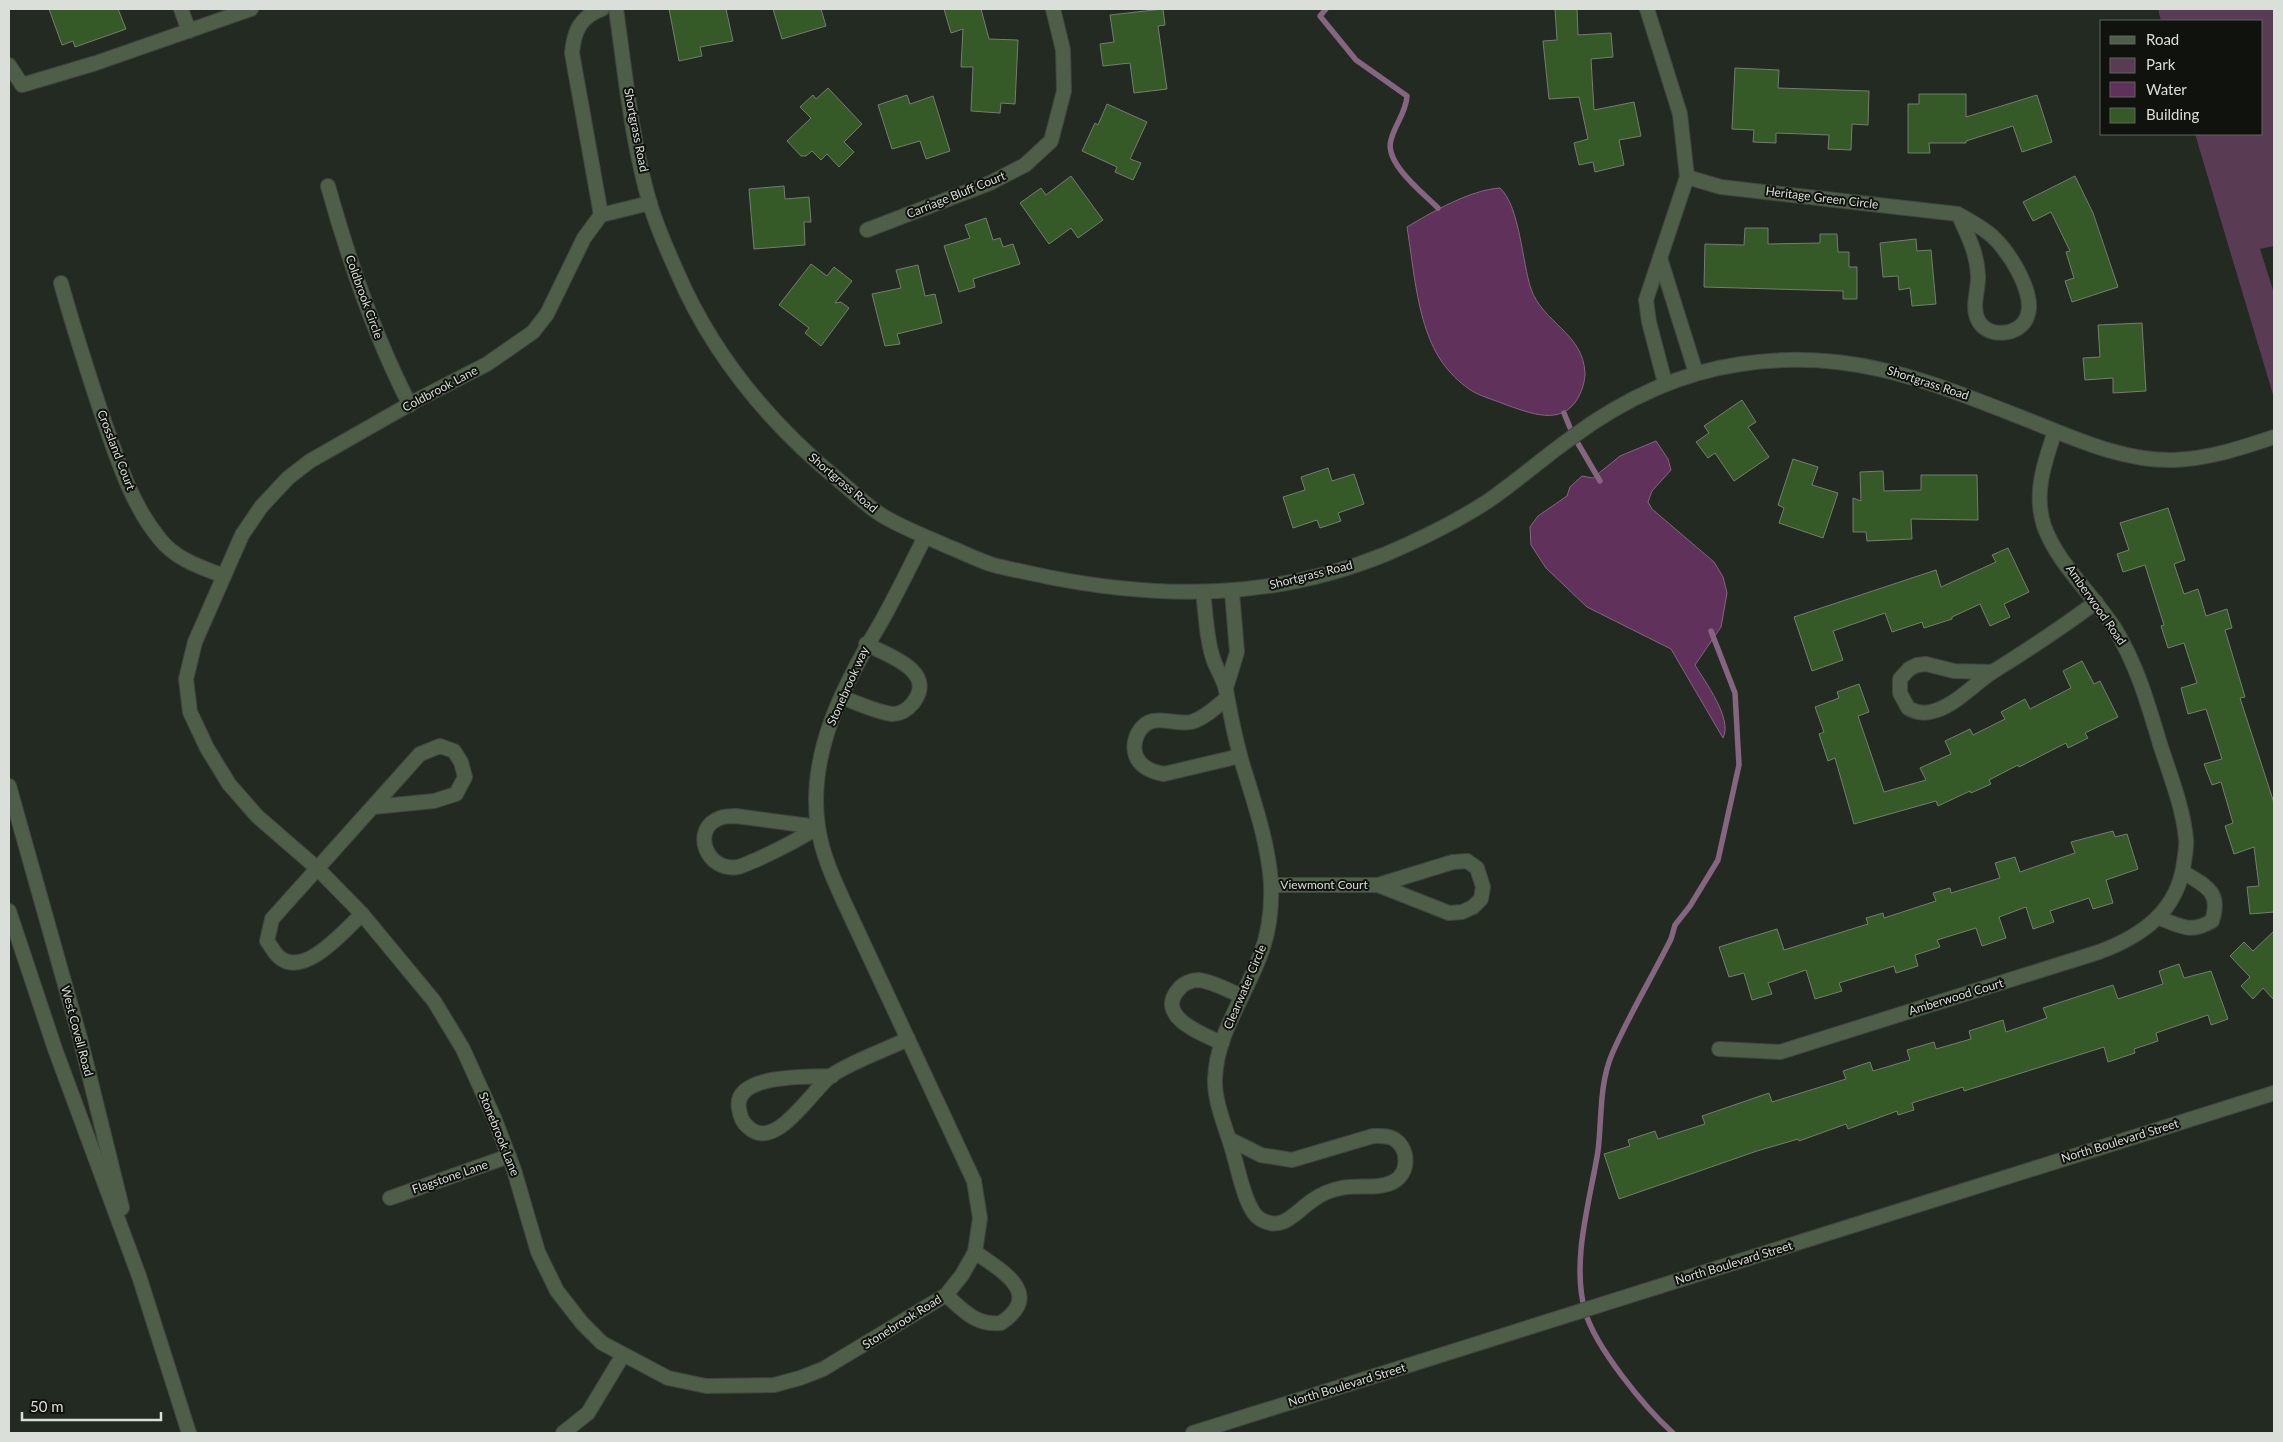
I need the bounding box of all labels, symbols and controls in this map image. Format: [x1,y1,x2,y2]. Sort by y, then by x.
legend [2100,20,2263,135]
text: Road [2146,30,2179,48]
text: Park [2146,55,2176,73]
text: Water [2146,80,2187,98]
street label: Shortgrass Road [621,87,652,173]
text: Building [2146,105,2199,123]
street label: Carriage Bluff Court [904,168,1008,221]
street label: Heritage Green Circle [1765,183,1879,212]
street label: Coldbrook Circle [342,253,387,341]
street label: Coldbrook Lane [400,362,480,415]
street label: Shortgrass Road [1885,362,1971,403]
street label: Crossland Court [94,408,139,493]
street label: Shortgrass Road [806,450,881,516]
street label: Shortgrass Road [1268,557,1354,592]
street label: Amberwood Road [2063,562,2130,648]
street label: Stonebrook way [823,643,872,728]
street label: Viewmont Court [1280,877,1368,892]
street label: Clearwater Circle [1220,942,1269,1031]
street label: Amberwood Court [1907,975,2006,1018]
street label: West Covell Road [58,984,97,1078]
street label: Stonebrook Lane [476,1090,523,1178]
street label: North Boulevard Street [2059,1115,2181,1166]
street label: Flagstone Lane [410,1157,490,1197]
street label: North Boulevard Street [1673,1237,1795,1288]
street label: Stonebrook Road [859,1291,944,1352]
street label: North Boulevard Street [1286,1359,1408,1410]
scale bar [22,1390,161,1422]
text: 50 m [30,1397,64,1415]

